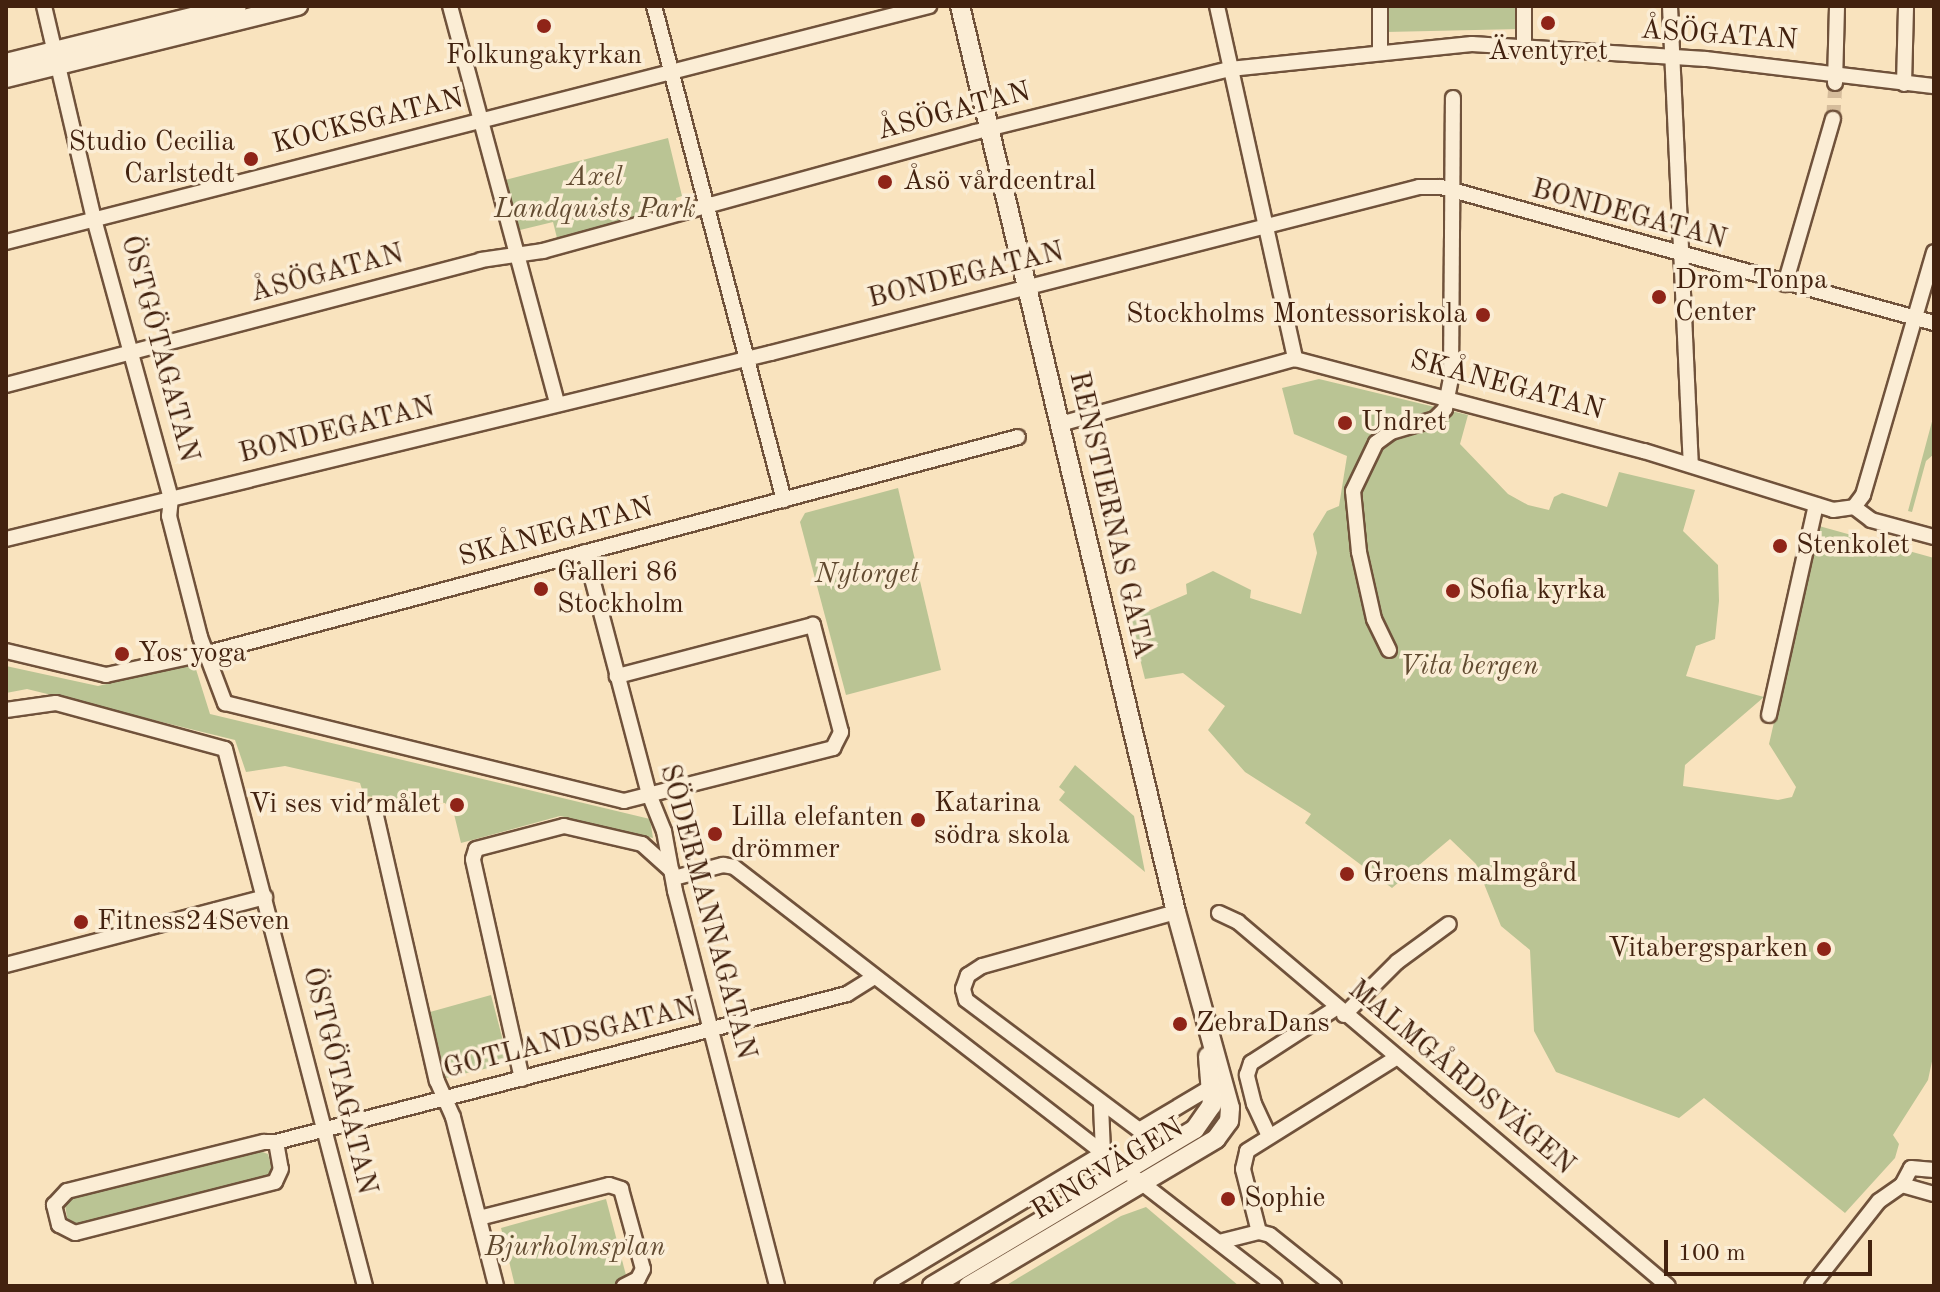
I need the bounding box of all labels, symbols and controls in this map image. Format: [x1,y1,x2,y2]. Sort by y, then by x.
marker: Äventyret [1539,14,1557,32]
street label: ÅSÖGATAN [1639,14,1799,58]
marker: Folkungakyrkan [535,17,553,35]
place label: Äventyret [1488,35,1608,69]
place label: Folkungakyrkan [446,39,642,73]
street label: ÅSÖGATAN [874,75,1034,149]
street label: KOCKSGATAN [269,82,467,162]
place label: Studio Cecilia Carlstedt [69,126,235,192]
marker: Studio Cecilia Carlstedt [242,150,260,168]
park label: Axel Landquists Park [494,161,696,227]
place label: Åsö vårdcentral [903,165,1096,199]
marker: Åsö vårdcentral [874,171,896,193]
street label: BONDEGATAN [1528,173,1730,257]
street label: ÖSTGÖTAGATAN [113,232,205,466]
street label: BONDEGATAN [865,235,1067,317]
street label: ÅSÖGATAN [247,237,407,311]
place label: Drom Tonpa Center [1675,264,1828,330]
marker: Drom Tonpa Center [1650,288,1668,306]
place label: Stockholms Montessoriskola [1126,298,1467,332]
marker: Stockholms Montessoriskola [1474,306,1492,324]
street label: SKÅNEGATAN [1406,344,1608,428]
street label: RENSTIERNAS GATA [1061,368,1159,662]
street label: BONDEGATAN [236,390,438,472]
place label: Undret [1361,406,1447,440]
marker: Undret [1336,414,1354,432]
street label: SKÅNEGATAN [455,491,657,575]
place label: Stenkolet [1796,529,1910,563]
marker: Stenkolet [1771,537,1789,555]
place label: Galleri 86 Stockholm [557,556,684,622]
park label: Nytorget [815,558,919,592]
place label: Sofia kyrka [1469,574,1606,608]
marker: Galleri 86 Stockholm [532,580,550,598]
marker: Sofia kyrka [1444,582,1462,600]
place label: Yos yoga [138,637,247,671]
marker: Yos yoga [113,645,131,663]
park label: Vita bergen [1399,650,1539,684]
street label: SÖDERMANNAGATAN [651,761,763,1063]
place label: Katarina södra skola [934,787,1070,853]
place label: Vi ses vid målet [249,788,441,822]
marker: Vi ses vid målet [448,796,466,814]
place label: Lilla elefanten drömmer [731,801,903,867]
marker: Katarina södra skola [909,811,927,829]
marker: Lilla elefanten drömmer [706,825,724,843]
place label: Groens malmgård [1363,857,1577,891]
marker: Groens malmgård [1338,865,1356,883]
place label: Fitness24Seven [97,905,290,939]
marker: Fitness24Seven [72,913,90,931]
place label: Vitabergsparken [1608,932,1808,966]
marker: Vitabergsparken [1815,940,1833,958]
street label: ÖSTGÖTAGATAN [294,964,384,1198]
street label: MALMGÅRDSVÄGEN [1341,973,1581,1183]
street label: GOTLANDSGATAN [440,991,700,1087]
place label: ZebraDans [1196,1007,1330,1041]
marker: ZebraDans [1171,1015,1189,1033]
street label: RINGVÄGEN [1026,1111,1190,1229]
place label: Sophie [1244,1182,1325,1216]
marker: Sophie [1219,1190,1237,1208]
scale bar [1668,1224,1876,1274]
park label: Bjurholmsplan [485,1231,665,1265]
text: 100 m [1678,1242,1746,1266]

